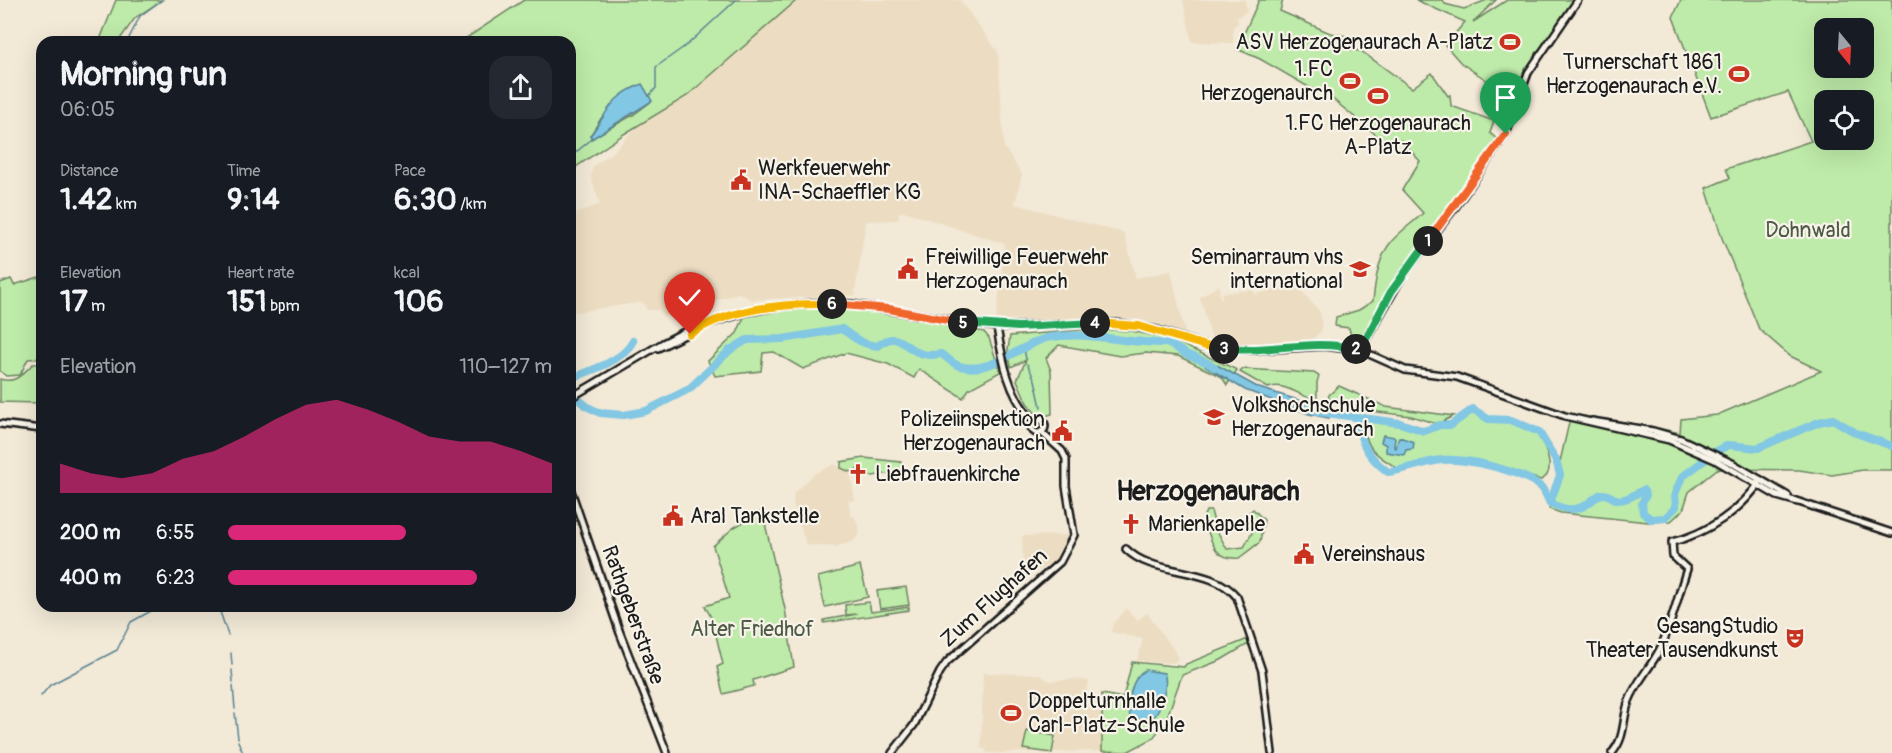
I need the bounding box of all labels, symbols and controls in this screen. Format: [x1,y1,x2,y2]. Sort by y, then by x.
north arrow [1814,18,1874,78]
map controls [1814,18,1874,150]
place label: ASV Herzogenaurach A-Platz [1236,29,1493,56]
sports icon: ASV Herzogenaurach A-Platz [1498,30,1522,54]
place label: Turnerschaft 1861 Herzogenaurach e.V. [1546,49,1722,100]
text: Morning run [60,54,227,95]
button: share [489,56,552,119]
place label: 1.FC Herzogenaurch [1200,56,1333,107]
sports icon: Turnerschaft 1861 Herzogenaurach e.V. [1727,62,1751,86]
sports icon: 1.FC Herzogenaurch [1338,69,1362,93]
pin [1480,72,1531,134]
icon: arrive [1489,81,1522,114]
sports icon: 1.FC Herzogenaurach A-Platz [1366,84,1390,108]
button: locate [1814,90,1874,150]
text: 06:05 [60,97,115,122]
place label: 1.FC Herzogenaurach A-Platz [1285,110,1471,161]
place label: Werkfeuerwehr INA-Schaeffler KG [758,155,921,206]
text: Distance [60,161,119,181]
text: Time [227,161,260,181]
text: Pace [394,161,426,181]
public building icon: Werkfeuerwehr INA-Schaeffler KG [729,168,753,192]
text: 1.42 [60,181,112,218]
text: 9:14 [227,181,280,218]
text: 6:30 [394,181,457,218]
text: km [112,194,137,214]
text: /km [457,194,487,214]
park label: Dohnwald [1765,217,1851,244]
pin: 1 [1413,226,1443,256]
text: 1 [1425,231,1431,251]
place label: Freiwillige Feuerwehr Herzogenaurach [925,244,1109,295]
place label: Seminarraum vhs international [1191,244,1344,295]
public building icon: Freiwillige Feuerwehr Herzogenaurach [896,257,920,281]
school or university icon: Seminarraum vhs international [1348,257,1372,281]
text: Elevation [60,263,121,283]
text: Heart rate [227,263,294,283]
text: kcal [394,263,420,283]
pin [664,272,715,334]
icon: check [673,281,706,314]
text: 17 [60,283,88,320]
text: 151 [227,283,267,320]
text: 106 [394,283,444,320]
pin: 6 [817,289,847,319]
text: 6 [827,294,837,314]
text: m [88,296,105,316]
text: bpm [267,296,300,316]
pin: 5 [948,308,978,338]
pin: 4 [1080,308,1110,338]
text: 5 [959,313,967,333]
text: 4 [1090,313,1100,333]
pin: 3 [1209,334,1239,364]
pin: 2 [1341,334,1371,364]
text: 3 [1220,339,1228,359]
text: 2 [1352,339,1360,359]
text: Elevation [60,354,136,379]
text: 110–127 m [459,354,552,379]
place label: Volkshochschule Herzogenaurach [1231,392,1376,443]
school or university icon: Volkshochschule Herzogenaurach [1202,405,1226,429]
place label: Polizeiinspektion Herzogenaurach [900,406,1045,457]
public building icon: Polizeiinspektion Herzogenaurach [1050,419,1074,443]
place label: Liebfrauenkirche [875,461,1021,488]
church icon: Liebfrauenkirche [846,462,870,486]
district label: Herzogenaurach [1116,475,1300,508]
place label: Aral Tankstelle [690,503,820,530]
public building icon: Aral Tankstelle [661,504,685,528]
place label: Marienkapelle [1148,511,1266,538]
church icon: Marienkapelle [1119,512,1143,536]
text: 200 m [60,520,121,545]
text: 6:55 [156,520,195,545]
place label: Vereinshaus [1321,541,1425,568]
street label: Rathgeberstraße [595,542,671,689]
public building icon: Vereinshaus [1292,542,1316,566]
street label: Zum Flughafen [935,543,1053,653]
text: 400 m [60,565,121,590]
text: 6:23 [156,565,195,590]
place label: GesangStudio Theater Tausendkunst [1586,613,1779,664]
park label: Alter Friedhof [690,616,814,643]
theatre icon: GesangStudio Theater Tausendkunst [1783,626,1807,650]
place label: Doppelturnhalle Carl-Platz-Schule [1028,688,1185,739]
sports icon: Doppelturnhalle Carl-Platz-Schule [999,701,1023,725]

